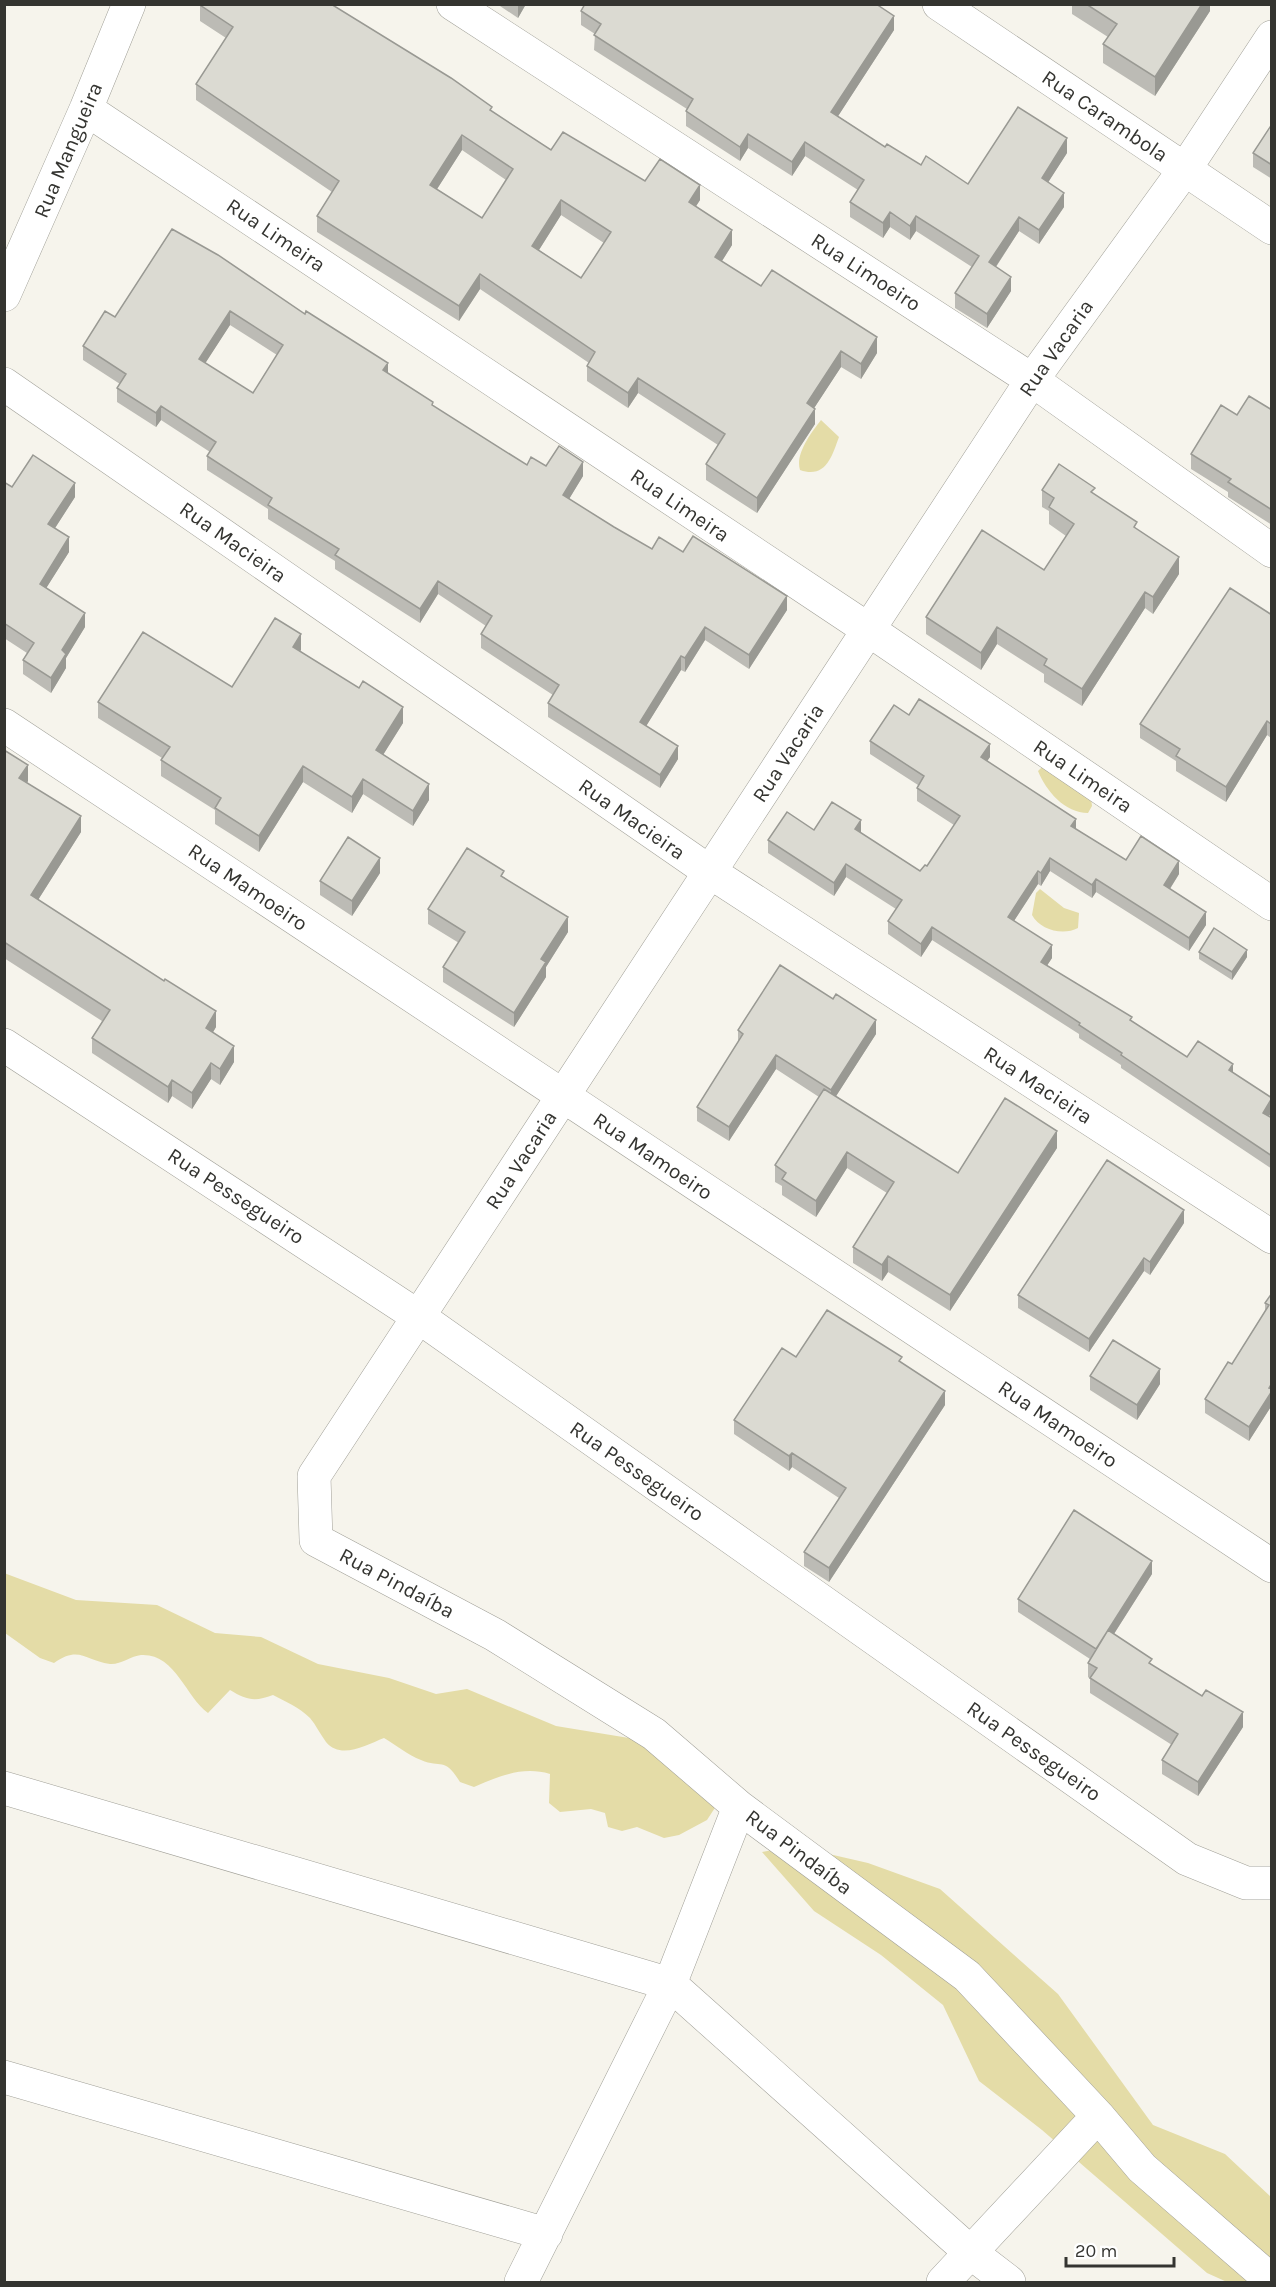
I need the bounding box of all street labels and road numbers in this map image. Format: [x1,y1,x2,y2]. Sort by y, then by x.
street label: Rua Carambola [1037,65,1173,167]
street label: Rua Mangueira [29,79,107,221]
street label: Rua Limeira [222,193,330,277]
street label: Rua Limoeiro [807,228,925,316]
street label: Rua Vacaria [1014,295,1098,401]
street label: Rua Limeira [626,463,734,547]
street label: Rua Macieira [175,496,291,588]
street label: Rua Vacaria [747,699,829,807]
street label: Rua Limeira [1029,734,1137,818]
street label: Rua Macieira [574,773,690,865]
street label: Rua Mamoeiro [184,838,312,936]
street label: Rua Macieira [979,1041,1097,1129]
street label: Rua Vacaria [480,1106,562,1214]
street label: Rua Mamoeiro [589,1107,717,1205]
street label: Rua Pessegueiro [163,1143,309,1249]
street label: Rua Mamoeiro [994,1375,1122,1473]
street label: Rua Pessegueiro [565,1416,709,1526]
street label: Rua Pindaíba [335,1543,459,1623]
street label: Rua Pessegueiro [962,1696,1106,1806]
street label: Rua Pindaíba [741,1804,857,1900]

